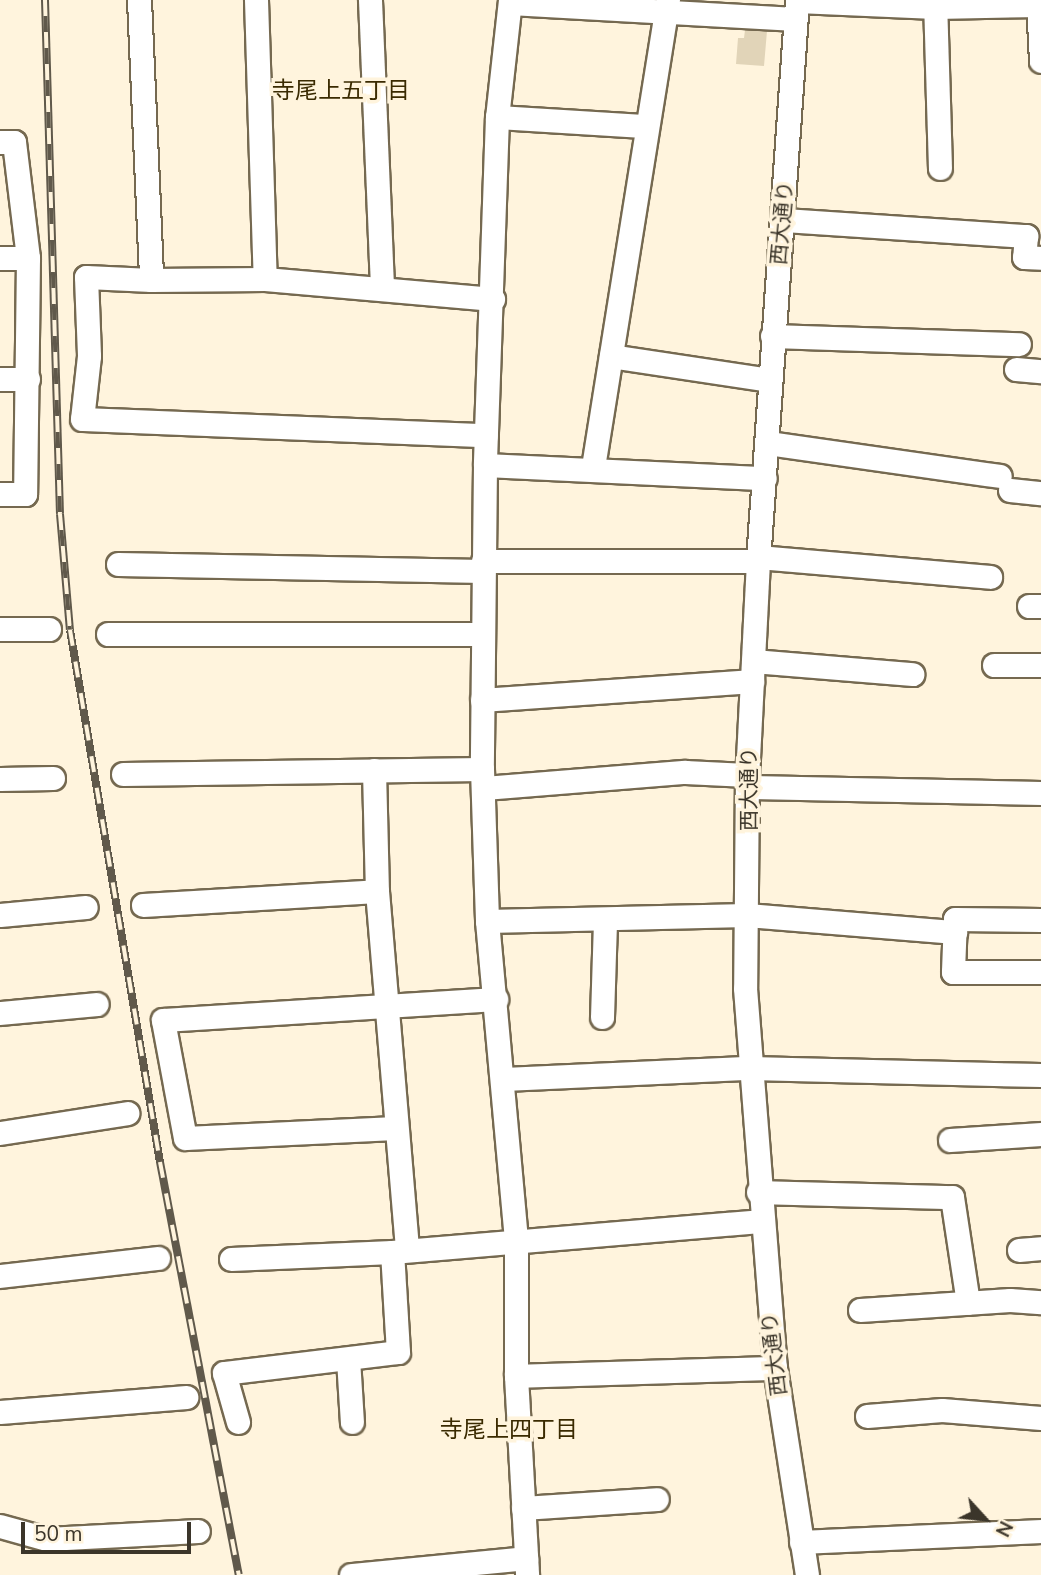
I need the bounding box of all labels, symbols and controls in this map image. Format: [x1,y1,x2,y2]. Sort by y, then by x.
district label: 寺尾上五丁目 [272,77,410,105]
street label: 西大通り [766,180,798,266]
street label: 西大通り [736,747,762,831]
street label: 西大通り [756,1311,792,1397]
district label: 寺尾上四丁目 [440,1416,578,1444]
north arrow [950,1484,1020,1554]
scale bar [24,1508,194,1552]
text: N [989,1516,1019,1541]
text: 50 m [34,1520,83,1548]

